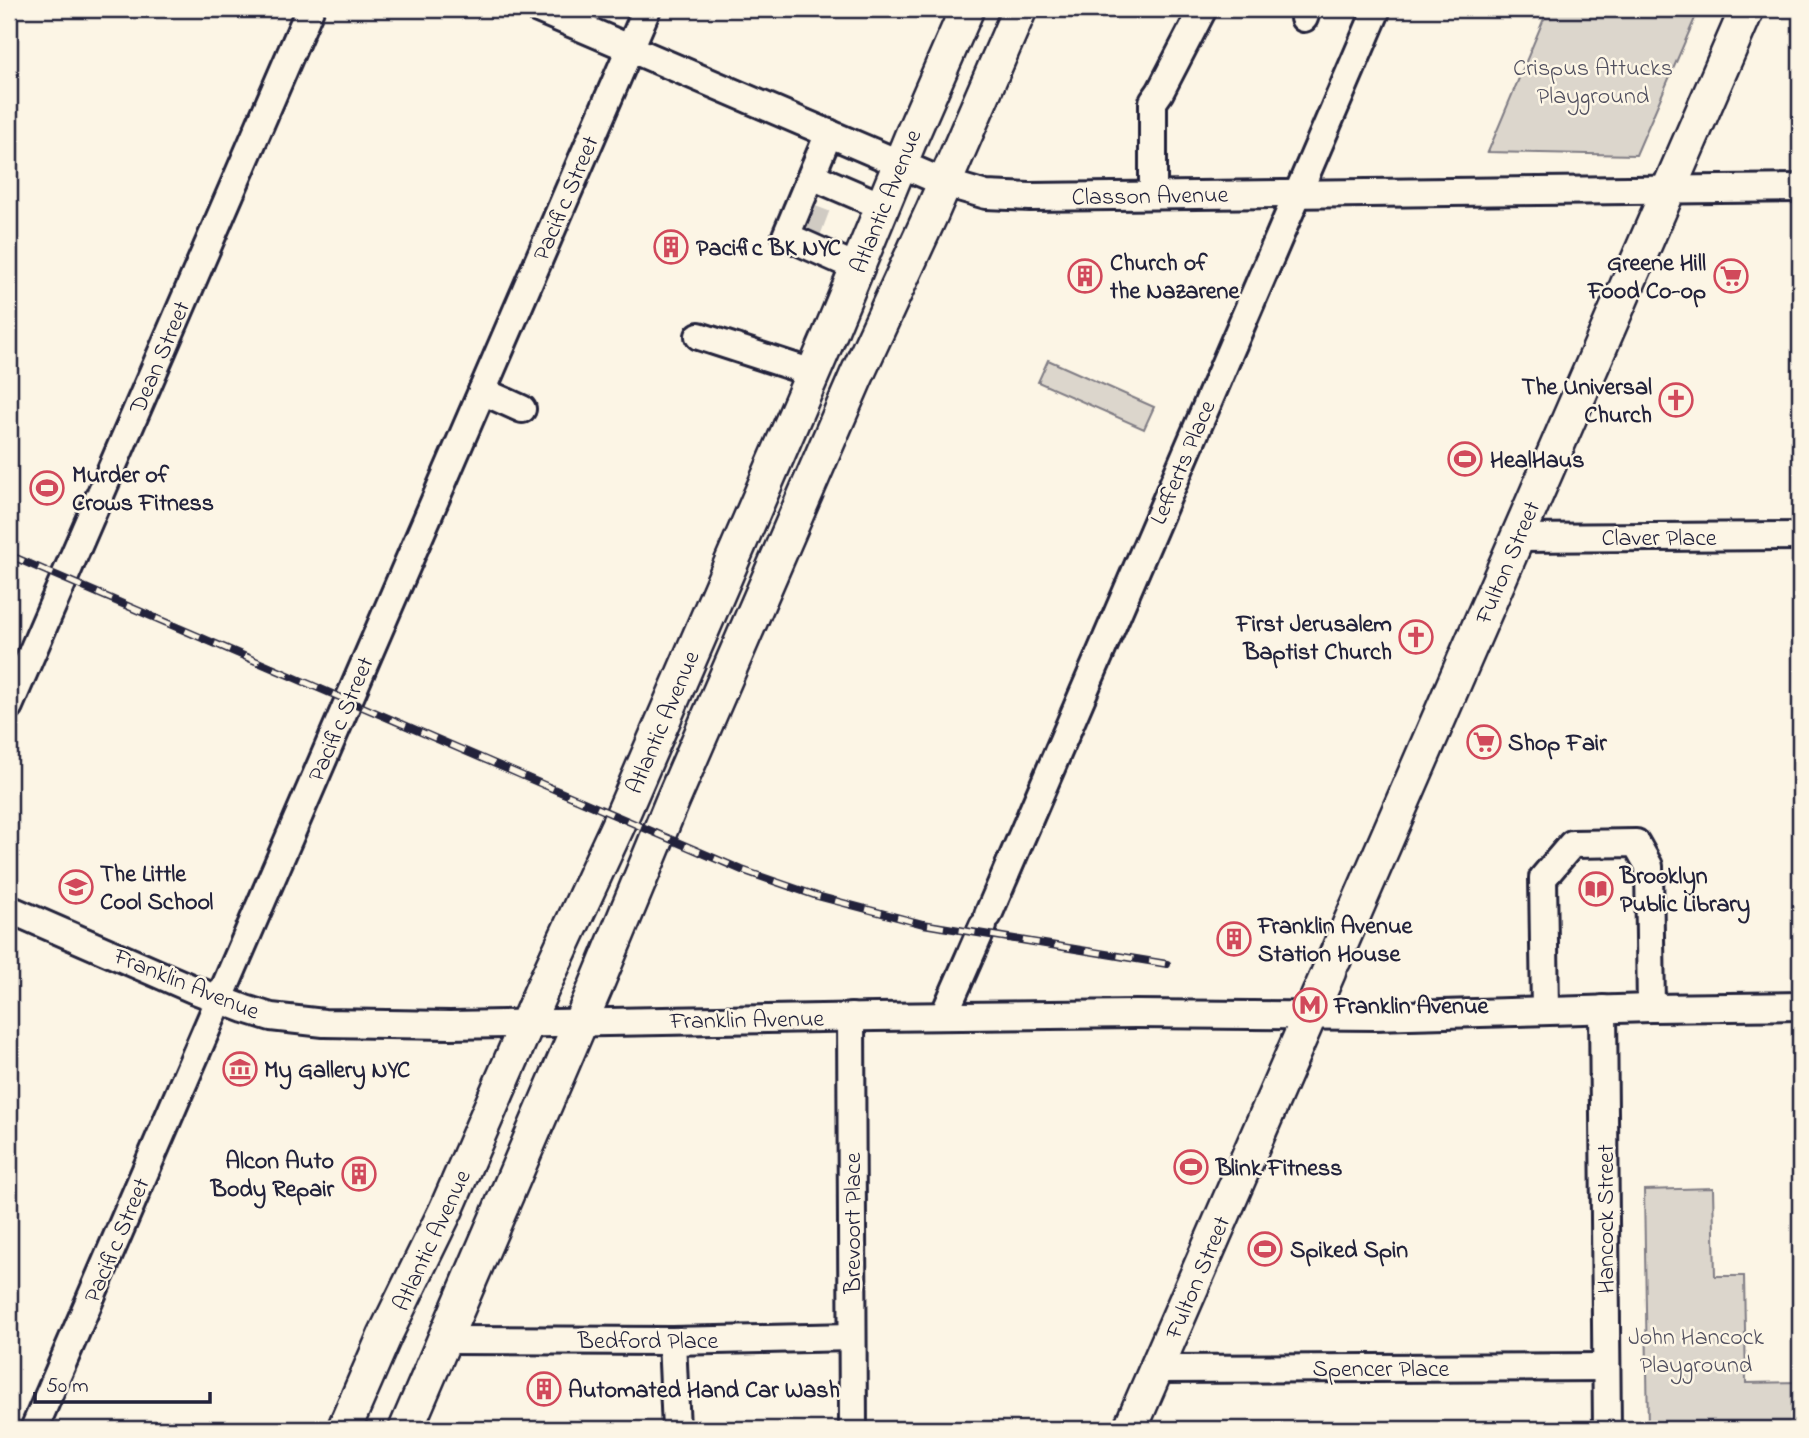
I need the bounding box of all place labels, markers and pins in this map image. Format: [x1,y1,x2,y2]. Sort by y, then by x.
building icon: Pacific BK NYC [652,228,690,266]
place label: Pacific BK NYC [696,232,841,267]
place label: Church of the Nazarene [1109,247,1240,310]
place label: Greene Hill Food Co-op [1587,247,1706,310]
building icon: Church of the Nazarene [1066,257,1104,295]
supermarket icon: Greene Hill Food Co-op [1712,257,1750,295]
place label: The Universal Church [1521,371,1652,434]
church icon: The Universal Church [1657,381,1695,419]
sports icon: HealHaus [1446,440,1484,478]
place label: HealHaus [1490,444,1584,479]
place label: Murder of Crows Fitness [72,459,214,522]
sports icon: Murder of Crows Fitness [28,469,66,507]
place label: First Jerusalem Baptist Church [1235,608,1392,671]
church icon: First Jerusalem Baptist Church [1397,618,1435,656]
supermarket icon: Shop Fair [1465,723,1503,761]
place label: Shop Fair [1508,727,1607,762]
place label: The Little Cool School [100,858,213,921]
place label: Brooklyn Public Library [1619,860,1750,924]
school or university icon: The Little Cool School [57,868,95,906]
library icon: Brooklyn Public Library [1577,870,1615,908]
place label: Franklin Avenue Station House [1257,910,1414,973]
building icon: Franklin Avenue Station House [1215,920,1253,958]
metro station icon: Franklin Avenue [1291,986,1329,1024]
place label: Franklin Avenue [1333,990,1490,1025]
museum icon: My Gallery NYC [221,1050,259,1088]
place label: My Gallery NYC [264,1054,410,1090]
place label: Alcon Auto Body Repair [210,1145,335,1209]
sports icon: Blink Fitness [1172,1148,1210,1186]
place label: Blink Fitness [1215,1152,1342,1187]
building icon: Alcon Auto Body Repair [340,1155,378,1193]
sports icon: Spiked Spin [1246,1230,1284,1268]
place label: Spiked Spin [1290,1234,1408,1269]
building icon: Automated Hand Car Wash [525,1370,563,1408]
place label: Automated Hand Car Wash [568,1374,840,1409]

